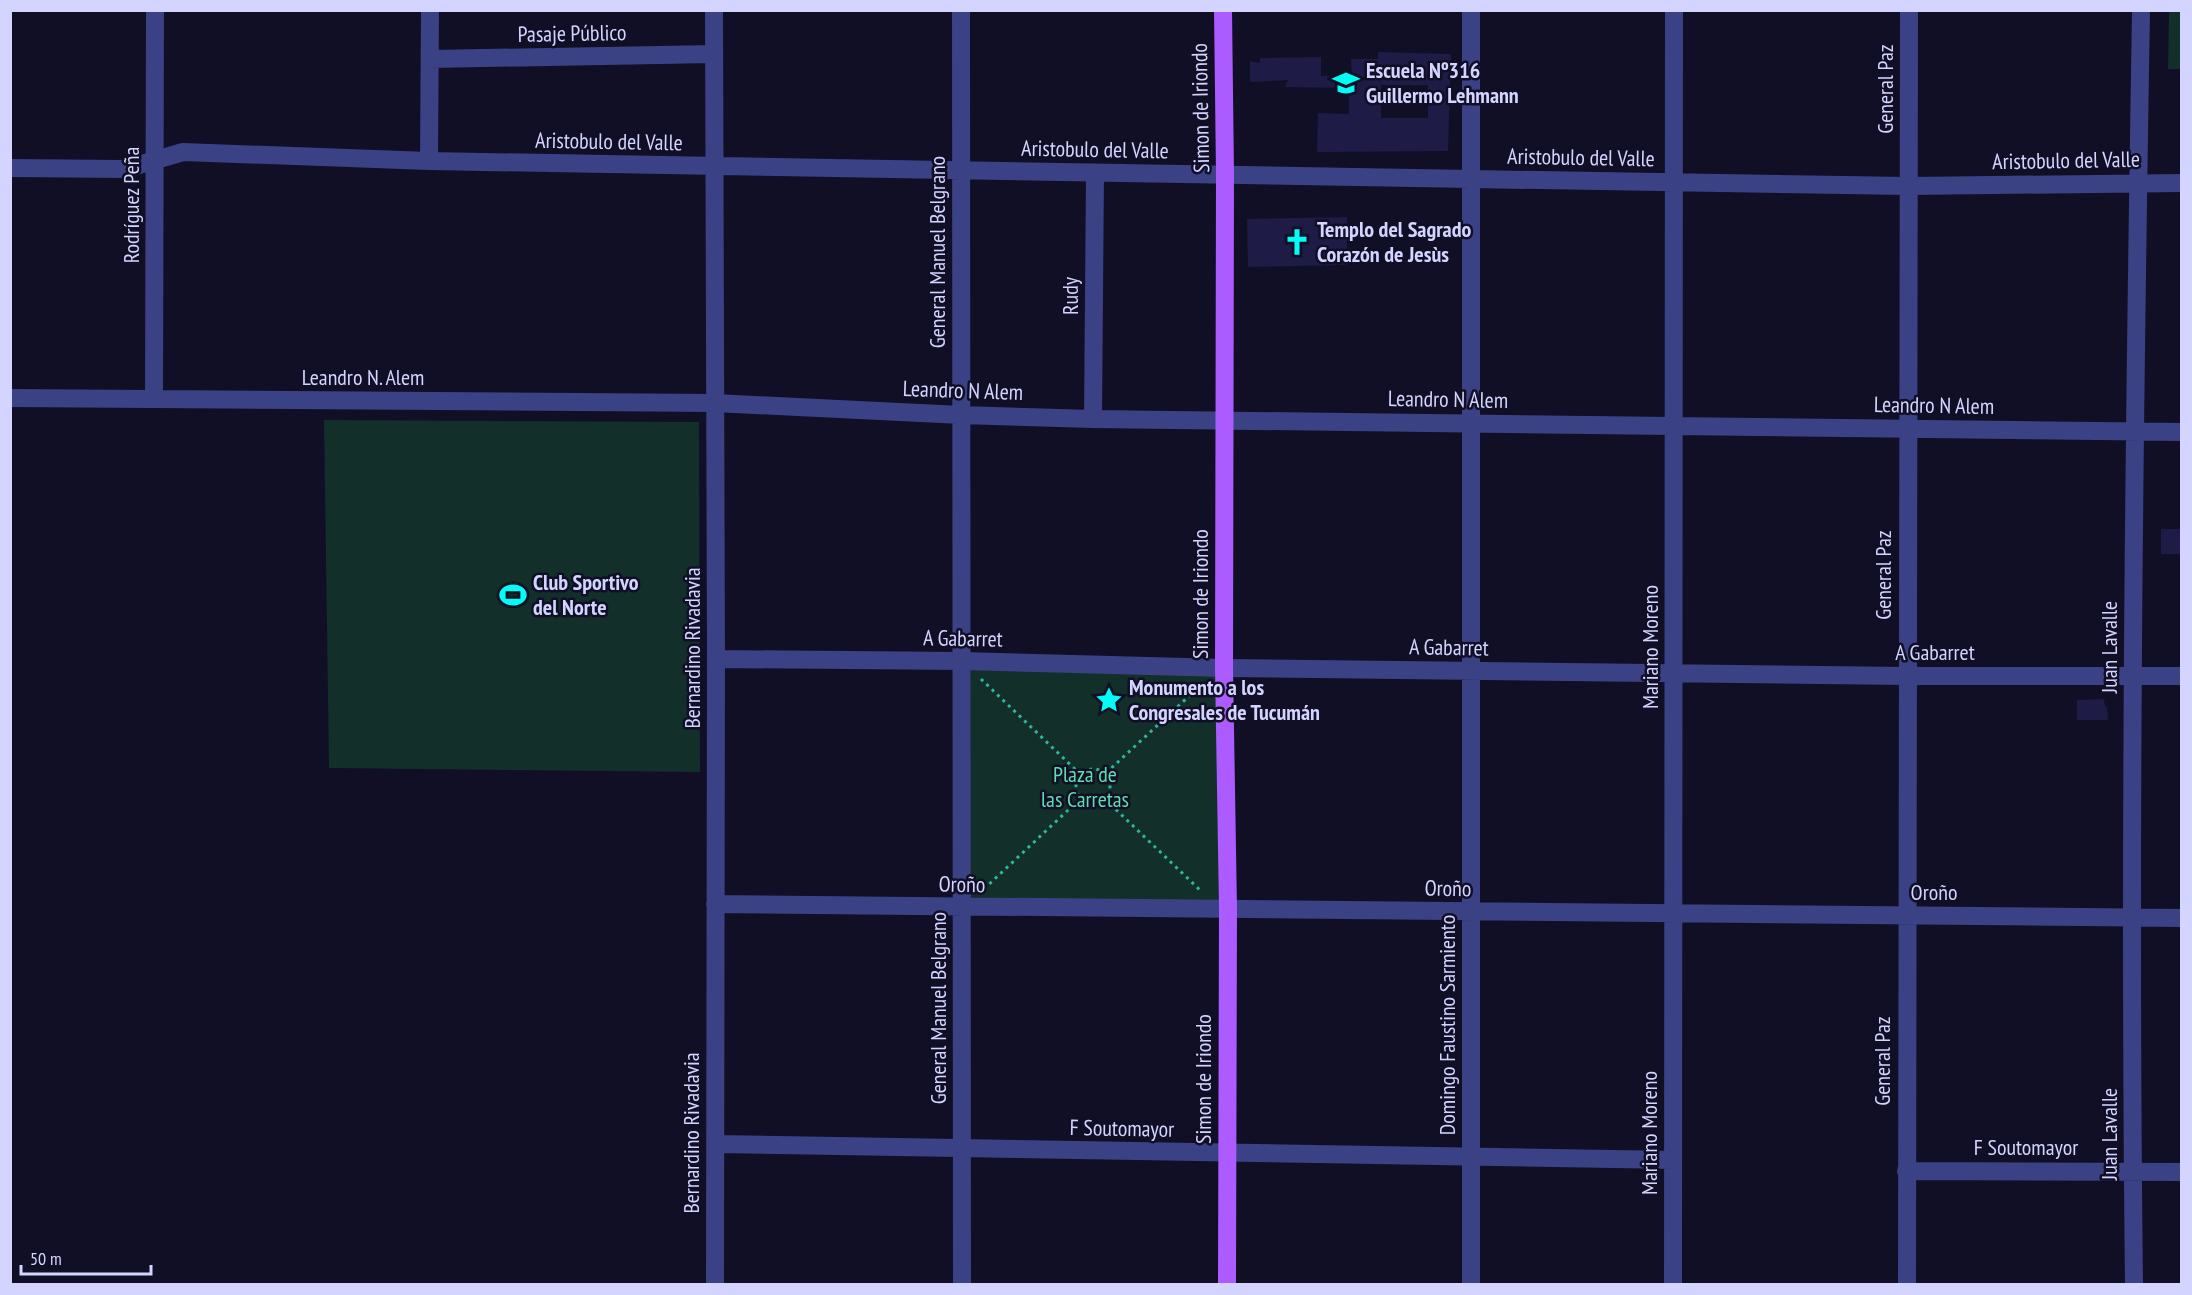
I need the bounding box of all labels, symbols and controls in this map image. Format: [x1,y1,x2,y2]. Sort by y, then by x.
street label: Pasaje Público [517,18,627,48]
street label: Simon de Iriondo [1185,43,1215,173]
street label: General Paz [1871,44,1899,134]
place label: Escuela Nº316 Guillermo Lehmann [1366,56,1519,109]
school or university icon: Escuela Nº316 Guillermo Lehmann [1331,68,1361,98]
street label: Aristobulo del Valle [535,126,683,156]
street label: Aristobulo del Valle [1021,134,1169,164]
street label: Aristobulo del Valle [1507,142,1655,172]
street label: Aristobulo del Valle [1992,145,2140,175]
street label: Rodríguez Peña [117,147,145,263]
street label: General Manuel Belgrano [923,156,951,348]
place label: Templo del Sagrado Corazón de Jesùs [1317,215,1471,268]
church icon: Templo del Sagrado Corazón de Jesùs [1282,227,1312,257]
street label: Rudy [1056,276,1084,315]
street label: Leandro N. Alem [302,363,424,391]
street label: Leandro N Alem [902,374,1024,406]
street label: Leandro N Alem [1388,384,1508,414]
street label: Leandro N Alem [1874,390,1994,420]
street label: Simon de Iriondo [1186,529,1214,659]
street label: General Paz [1869,530,1897,620]
street label: Bernardino Rivadavia [678,567,706,729]
place label: Club Sportivo del Norte [533,568,639,621]
sports icon: Club Sportivo del Norte [498,580,528,610]
street label: Mariano Moreno [1636,585,1664,709]
street label: Juan Lavalle [2095,601,2123,694]
street label: A Gabarret [923,623,1003,653]
street label: A Gabarret [1409,632,1489,662]
street label: A Gabarret [1895,638,1975,666]
place label: Monumento a los Congresales de Tucumán [1129,673,1320,726]
place icon: Monumento a los Congresales de Tucumán [1094,685,1124,715]
park label: Plaza de las Carretas [1041,760,1129,813]
street label: Oroño [938,870,986,898]
street label: Oroño [1424,874,1472,902]
street label: Oroño [1911,878,1957,906]
street label: General Manuel Belgrano [924,912,952,1104]
street label: Domingo Faustino Sarmiento [1433,915,1461,1135]
street label: Simon de Iriondo [1189,1014,1217,1144]
street label: General Paz [1868,1016,1896,1106]
street label: Bernardino Rivadavia [677,1052,705,1214]
street label: Mariano Moreno [1635,1071,1663,1195]
street label: Juan Lavalle [2095,1088,2123,1181]
street label: F Soutomayor [1069,1113,1175,1143]
street label: F Soutomayor [1974,1133,2078,1161]
scale bar [21,1238,152,1276]
text: 50 m [30,1247,62,1270]

